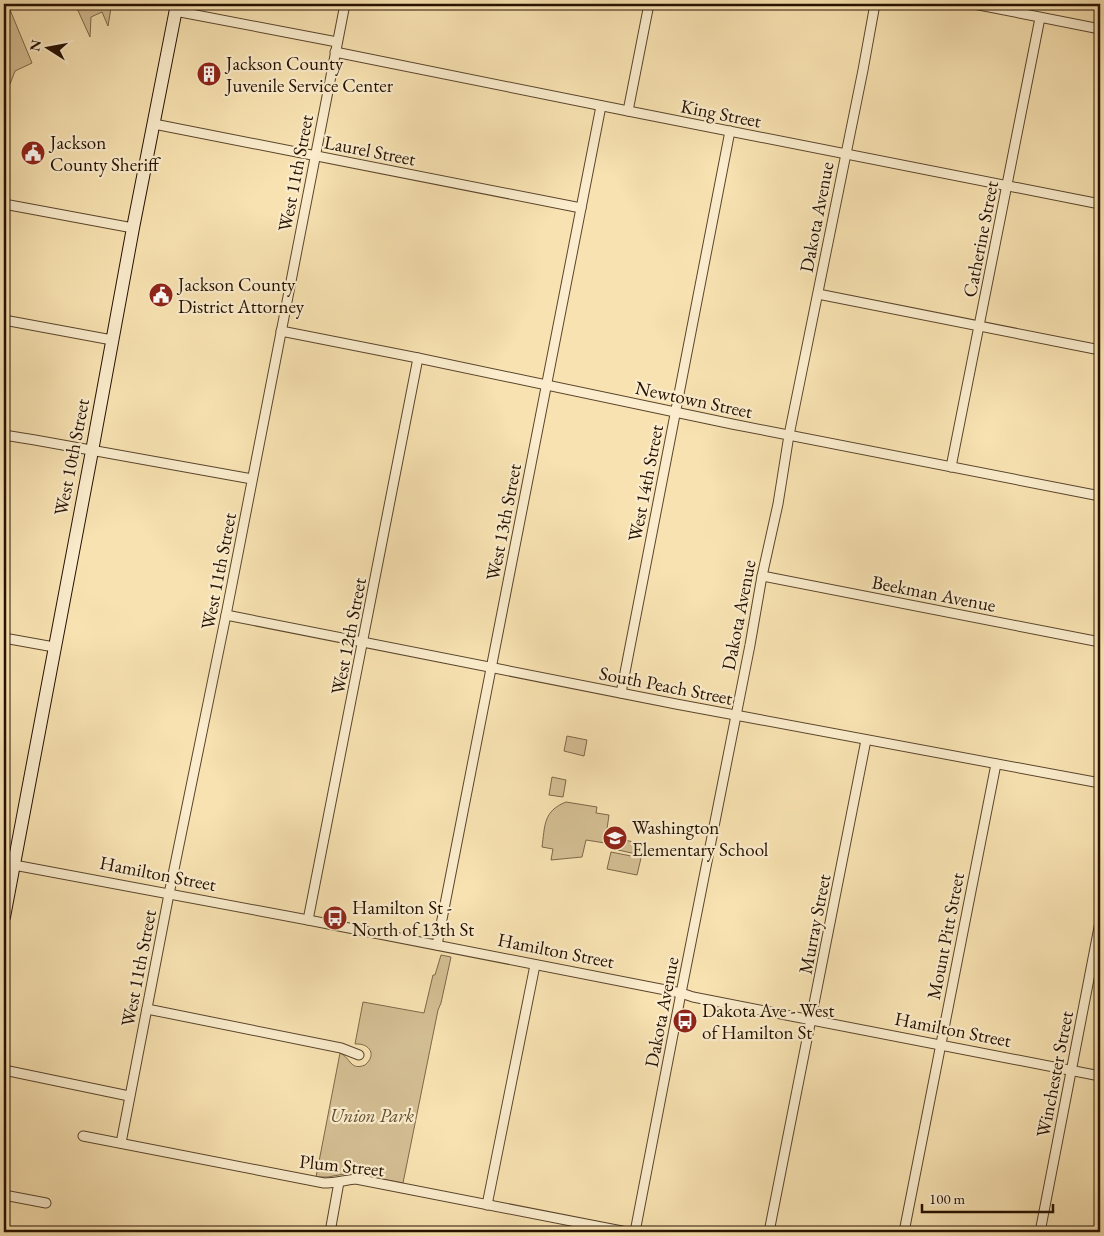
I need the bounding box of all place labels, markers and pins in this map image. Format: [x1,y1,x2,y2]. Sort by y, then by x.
place label: Jackson County Juvenile Service Center [224,51,394,98]
building icon: Jackson County Juvenile Service Center [196,61,222,87]
place label: Jackson County Sheriff [48,130,161,177]
public building icon: Jackson County Sheriff [20,140,46,166]
place label: Jackson County District Attorney [176,272,305,319]
public building icon: Jackson County District Attorney [148,282,174,308]
place label: Washington Elementary School [632,815,769,862]
school or university icon: Washington Elementary School [602,825,628,851]
place label: Hamilton St - North of 13th St [352,895,474,942]
bus stop icon: Hamilton St - North of 13th St [322,905,348,931]
place label: Dakota Ave - West of Hamilton St [702,998,835,1045]
bus stop icon: Dakota Ave - West of Hamilton St [672,1008,698,1034]

